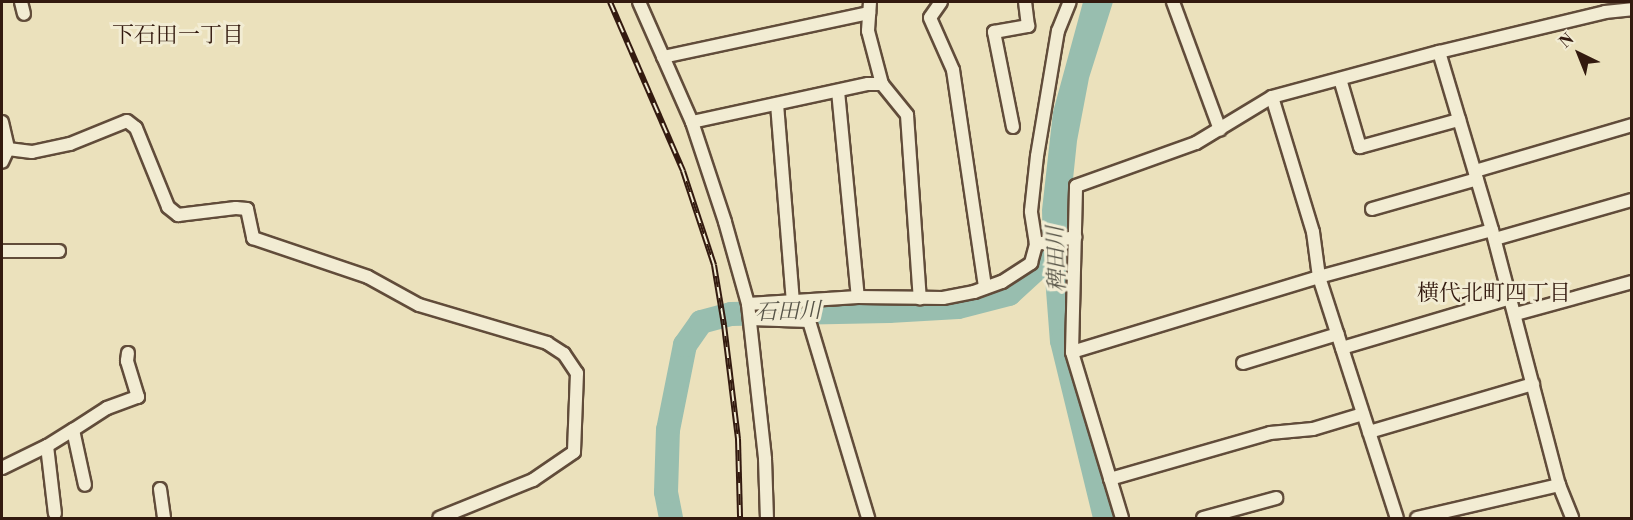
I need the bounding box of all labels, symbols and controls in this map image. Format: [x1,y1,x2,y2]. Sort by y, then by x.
district label: 下石田一丁目 [112,23,244,49]
north arrow [1549,24,1609,84]
text: N [1555,29,1578,52]
water label: 稗田川 [1043,226,1071,292]
district label: 横代北町四丁目 [1417,281,1571,307]
water label: 石田川 [755,298,821,326]

